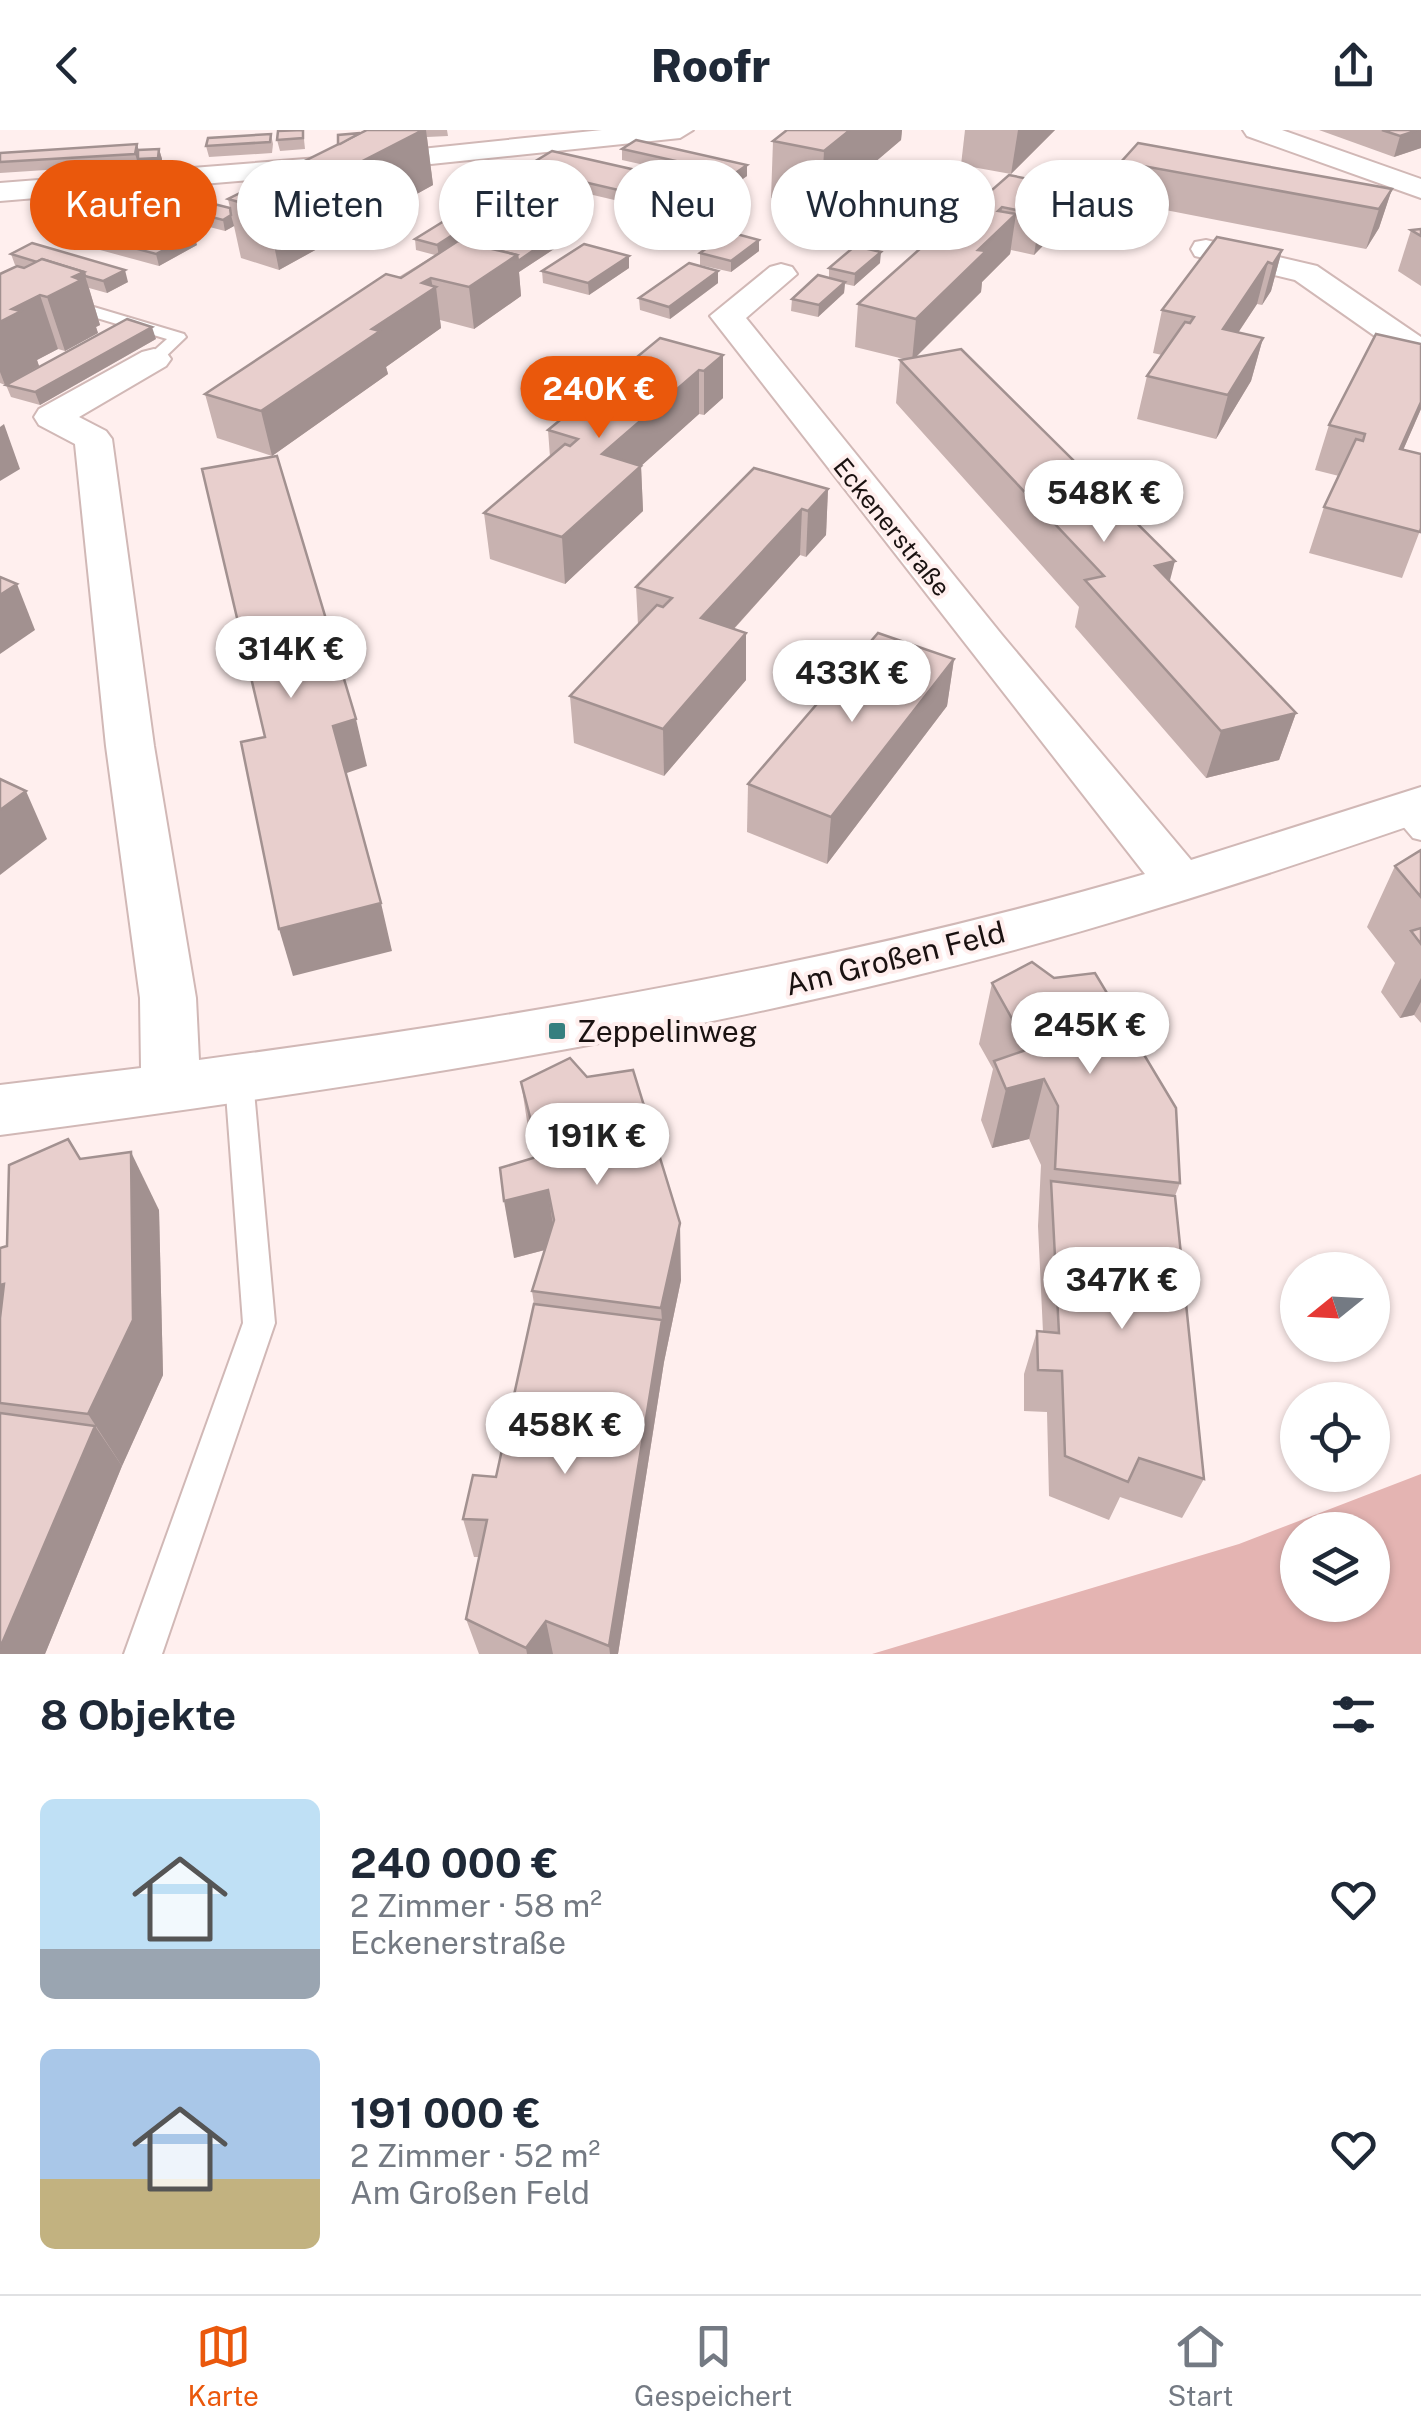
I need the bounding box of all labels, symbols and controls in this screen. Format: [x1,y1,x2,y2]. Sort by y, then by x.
icon: back [40,38,95,93]
icon: share [1326,38,1381,93]
text: Roofr [651,39,770,92]
chip: Kaufen [30,160,217,250]
chip: Mieten [237,160,419,250]
chip: Filter [439,160,594,250]
chip: Neu [614,160,751,250]
chip: Wohnung [771,160,995,250]
chip: Haus [1015,160,1169,250]
pin: 240K € [518,356,680,441]
text: 240K € [543,370,655,407]
street label: Eckenerstraße [827,452,957,602]
pin: 548K € [1023,460,1185,545]
text: 548K € [1046,474,1162,511]
pin: 314K € [210,616,372,701]
text: 314K € [238,630,344,667]
pin: 433K € [771,640,933,725]
text: 433K € [795,654,909,691]
street label: Am Großen Feld [782,913,1008,1003]
pin: 245K € [1009,992,1171,1077]
text: 245K € [1033,1006,1147,1043]
place label: Zeppelinweg [577,1013,757,1049]
marker: Zeppelinweg [546,1020,568,1042]
pin: 191K € [516,1103,678,1188]
text: 191K € [547,1117,647,1154]
pin: 347K € [1041,1247,1203,1332]
north arrow [1280,1252,1390,1362]
map controls [1280,1252,1390,1622]
text: 347K € [1065,1261,1179,1298]
button: locate [1280,1382,1390,1492]
pin: 458K € [484,1392,646,1477]
text: 458K € [508,1406,622,1443]
button: layers [1280,1512,1390,1622]
icon: filters [1326,1687,1381,1742]
text: 8 Objekte [40,1690,236,1739]
text: 240 000 € [350,1838,559,1887]
icon: home [120,1839,240,1959]
icon: heart [1326,1872,1381,1927]
text: 2 Zimmer · 58 m² [350,1887,602,1924]
text: Eckenerstraße [350,1924,566,1961]
text: 191 000 € [350,2088,541,2137]
icon: home [120,2089,240,2209]
icon: heart [1326,2122,1381,2177]
text: 2 Zimmer · 52 m² [350,2137,600,2174]
text: Am Großen Feld [350,2174,590,2211]
tab: Karte [188,2319,259,2412]
tab: Gespeichert [634,2319,792,2412]
tab: Start [1167,2319,1233,2412]

